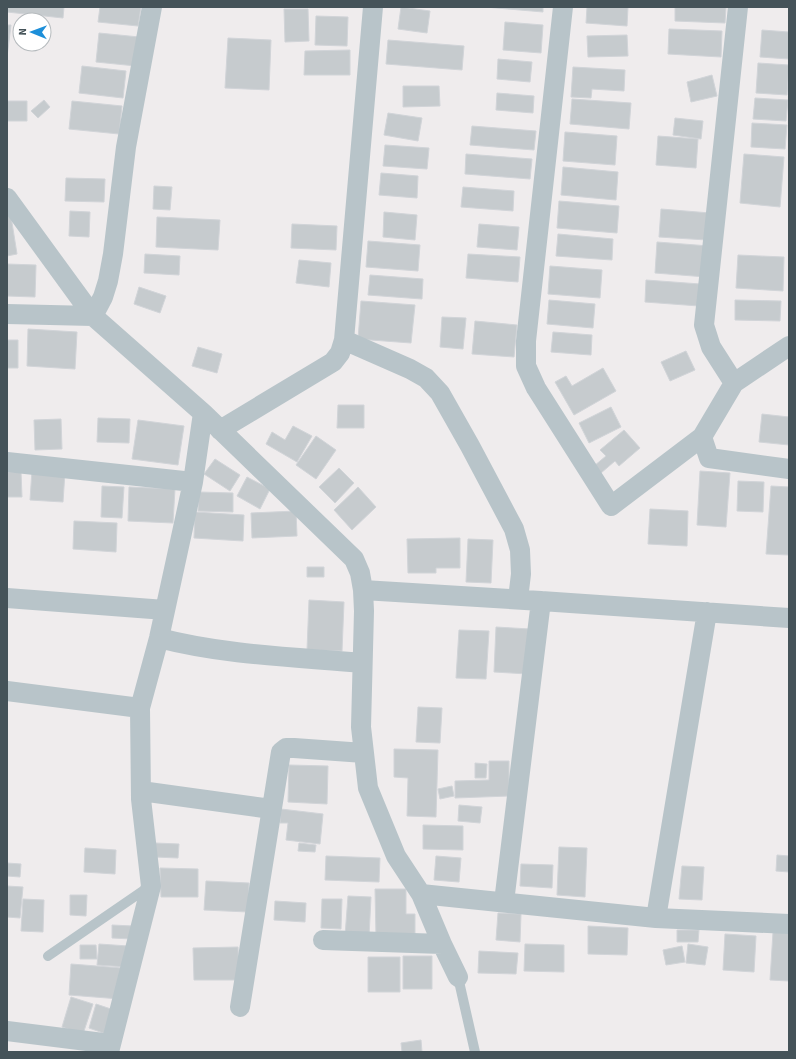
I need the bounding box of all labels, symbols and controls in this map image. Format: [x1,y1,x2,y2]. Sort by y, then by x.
north arrow [12,12,52,52]
text: N [15,28,30,36]

